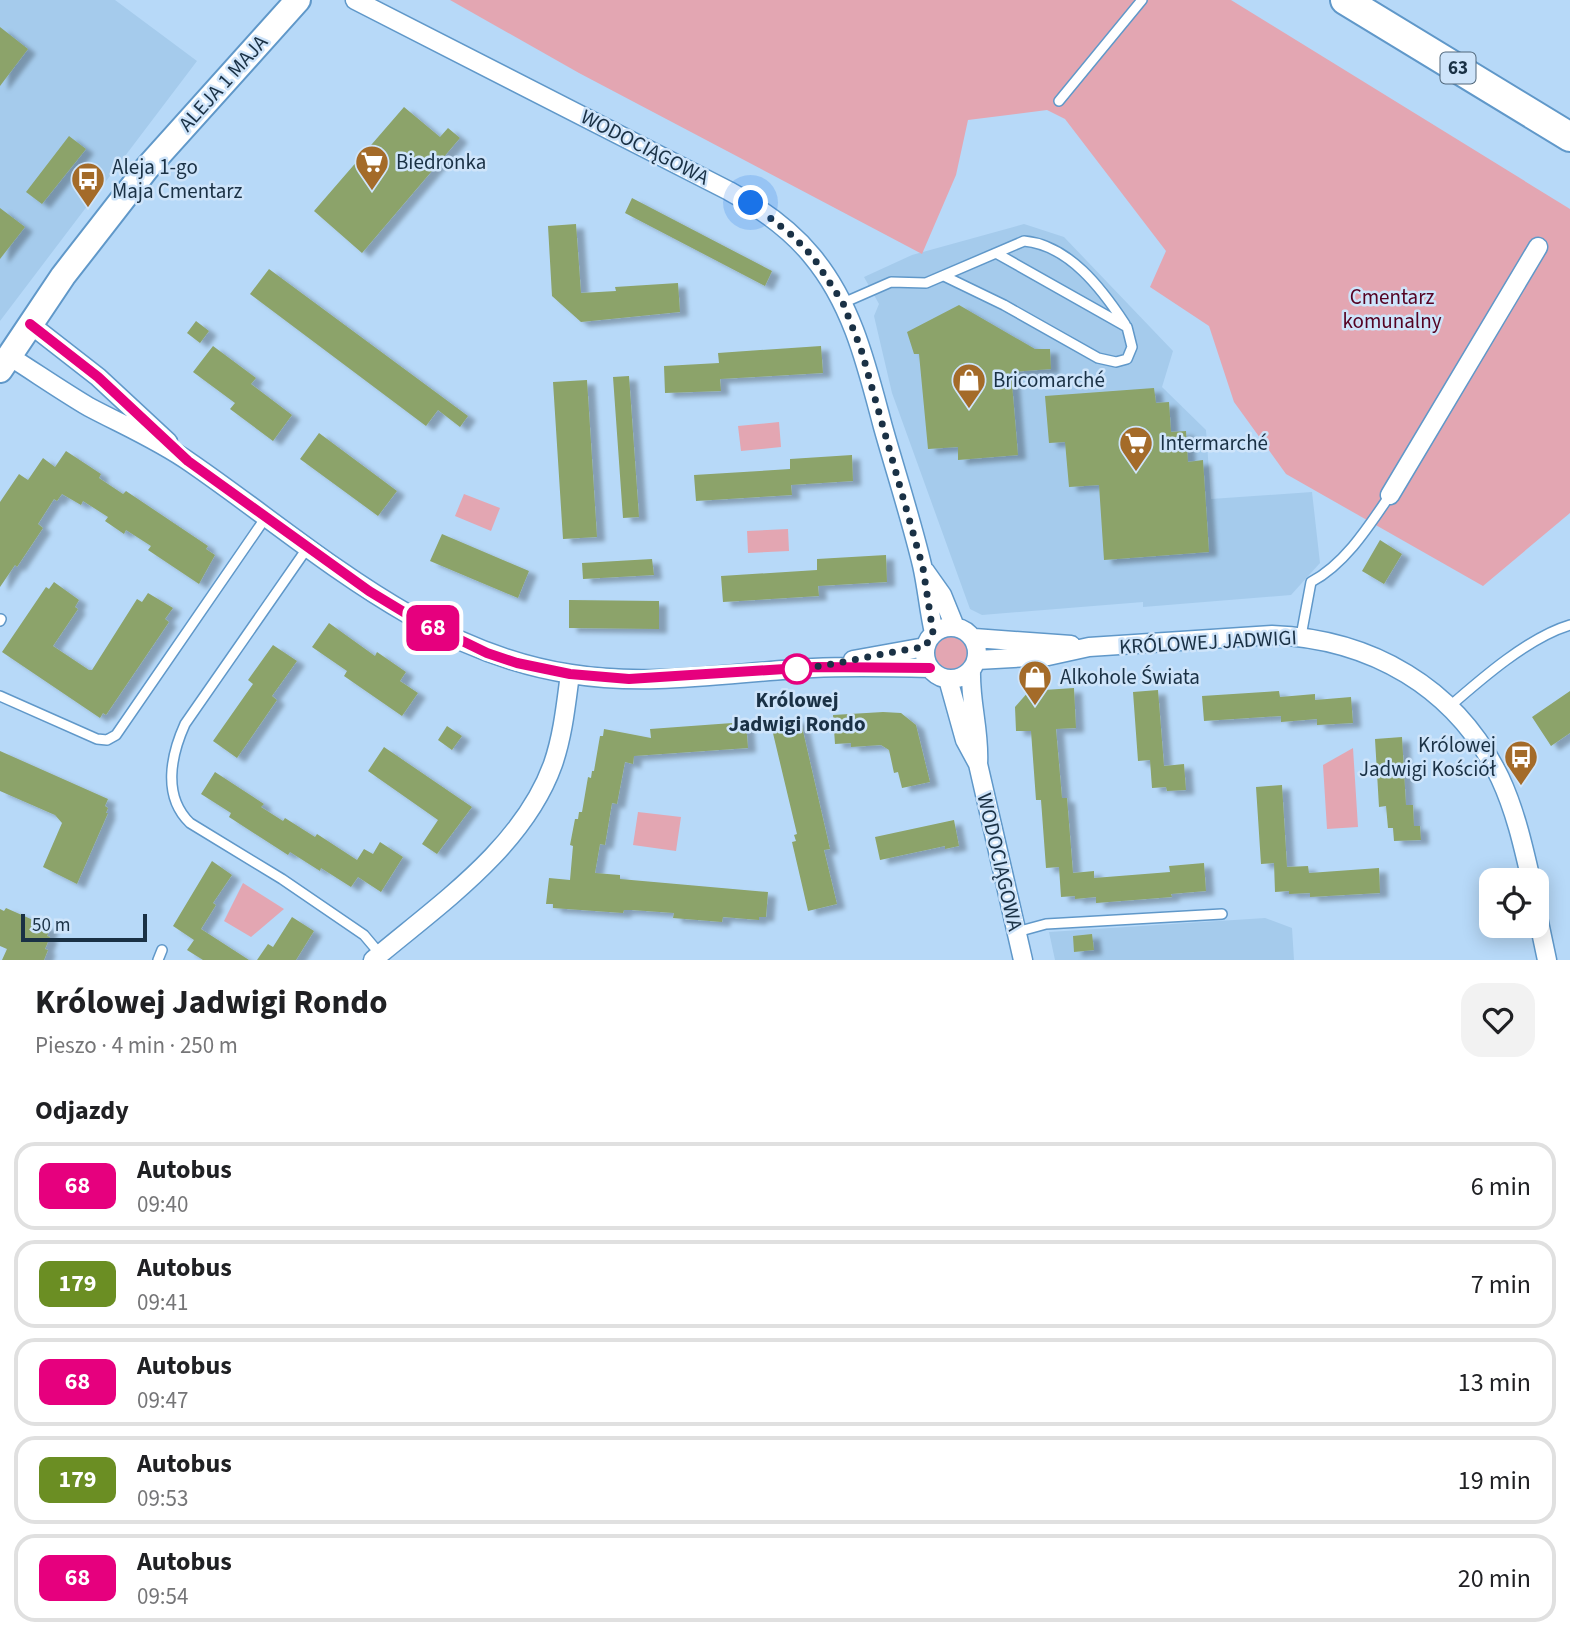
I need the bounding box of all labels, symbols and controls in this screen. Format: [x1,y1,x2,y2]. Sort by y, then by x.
street label: ALEJA 1 MAJA [171,28,275,138]
road number: 63 [1440,52,1476,83]
street label: WODOCIĄGOWA [576,102,715,193]
supermarket icon: Biedronka [353,143,391,192]
place label: Biedronka [396,147,486,177]
place label: Aleja 1-go Maja Cmentarz [112,152,243,206]
bus stop icon: Aleja 1-go Maja Cmentarz [69,160,107,209]
your location [733,185,768,220]
park label: Cmentarz komunalny [1343,282,1442,336]
shop icon: Bricomarché [950,361,988,410]
place label: Bricomarché [993,365,1105,395]
supermarket icon: Intermarché [1117,424,1155,473]
place label: Intermarché [1160,428,1268,458]
line badge: 68 [402,605,464,651]
text: 68 [420,610,446,645]
street label: KRÓLOWEJ JADWIGI [1118,622,1298,662]
marker: Królowej Jadwigi Rondo [782,654,812,684]
shop icon: Alkohole Świata [1016,658,1054,707]
place label: Alkohole Świata [1060,662,1200,692]
place label: Królowej Jadwigi Rondo [728,685,866,739]
place label: Królowej Jadwigi Kościół [1359,730,1497,784]
bus stop icon: Królowej Jadwigi Kościół [1502,738,1540,787]
street label: WODOCIĄGOWA [970,790,1031,934]
map controls [1479,868,1549,938]
button: locate [1479,868,1549,938]
scale bar [21,911,147,943]
text: 50 m [32,912,70,939]
text: Królowej Jadwigi Rondo [35,979,388,1026]
button: heart [1461,983,1535,1057]
text: Pieszo · 4 min · 250 m [35,1029,238,1062]
text: Odjazdy [35,1092,129,1129]
text: Autobus [137,1151,232,1188]
text: 68 [65,1168,90,1203]
text: 6 min [1471,1168,1531,1205]
text: 09:40 [137,1188,188,1221]
text: Autobus [137,1249,232,1286]
text: 179 [58,1266,97,1301]
text: 7 min [1471,1266,1531,1303]
text: 09:41 [137,1286,188,1319]
text: Autobus [137,1347,232,1384]
text: 68 [65,1364,90,1399]
text: 13 min [1458,1364,1531,1401]
text: 09:47 [137,1384,188,1417]
text: Autobus [137,1445,232,1482]
text: 179 [58,1462,97,1497]
text: 19 min [1458,1462,1531,1499]
text: 09:53 [137,1482,188,1515]
text: Autobus [137,1543,232,1580]
text: 68 [65,1560,90,1595]
text: 20 min [1458,1560,1531,1597]
text: 09:54 [137,1580,188,1613]

